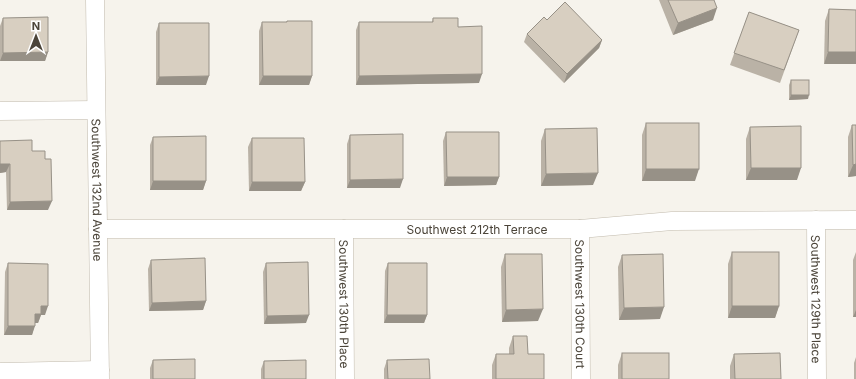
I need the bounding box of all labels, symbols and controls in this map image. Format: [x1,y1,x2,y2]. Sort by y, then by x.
north arrow [16,16,56,56]
text: N [32,19,40,33]
street label: Southwest 132nd Avenue [89,118,106,262]
street label: Southwest 212th Terrace [407,222,547,237]
street label: Southwest 129th Place [809,235,824,363]
street label: Southwest 130th Place [337,239,352,369]
street label: Southwest 130th Court [573,239,588,369]

